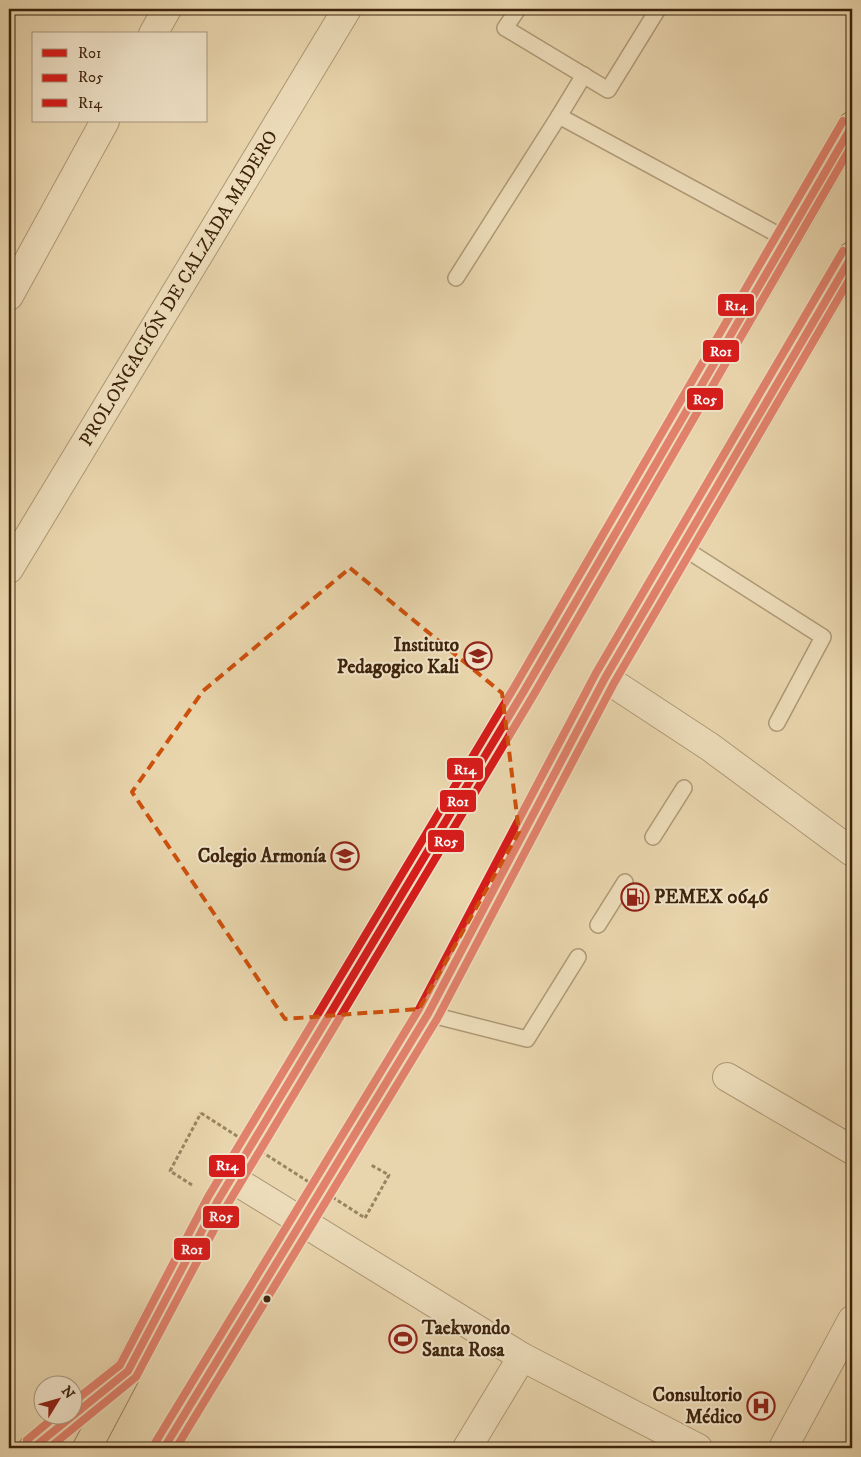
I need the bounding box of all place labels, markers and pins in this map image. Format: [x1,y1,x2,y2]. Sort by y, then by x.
place label: Instituto Pedagogico Kali [337,634,459,679]
school or university icon: Instituto Pedagogico Kali [463,641,493,671]
school or university icon: Colegio Armonía [330,841,360,871]
place label: Colegio Armonía [198,845,327,868]
fuel station icon: PEMEX 0646 [620,882,650,912]
place label: PEMEX 0646 [654,886,769,909]
unlabelled marker [262,1294,272,1304]
place label: Taekwondo Santa Rosa [421,1317,510,1362]
sports icon: Taekwondo Santa Rosa [388,1324,418,1354]
place label: Consultorio Médico [653,1384,742,1429]
hospital icon: Consultorio Médico [746,1391,776,1421]

